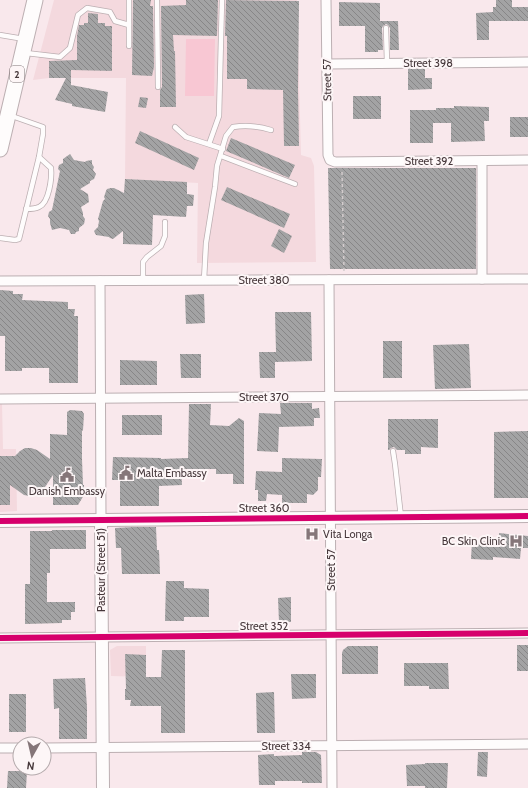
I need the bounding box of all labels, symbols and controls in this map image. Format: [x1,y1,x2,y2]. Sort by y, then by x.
street label: Street 398 [403,56,453,70]
street label: Street 57 [320,58,334,101]
road number: 2 [10,66,24,82]
street label: Street 392 [405,154,454,168]
street label: Street 380 [238,273,290,287]
street label: Street 370 [239,390,289,404]
public building icon: Malta Embassy [118,465,134,481]
place label: Malta Embassy [137,466,207,480]
public building icon: Danish Embassy [59,467,75,483]
place label: Danish Embassy [29,484,106,498]
street label: Street 360 [239,501,290,515]
hospital icon: Vita Longa [304,526,320,542]
place label: Vita Longa [323,527,373,541]
street label: Pasteur (Street 51) [94,528,108,612]
hospital icon: BC Skin Clinic [508,533,524,549]
place label: BC Skin Clinic [442,534,505,548]
street label: Street 57 [324,548,338,591]
street label: Street 352 [240,619,288,633]
north arrow [12,736,52,776]
street label: Street 334 [261,739,311,753]
text: N [26,758,35,773]

